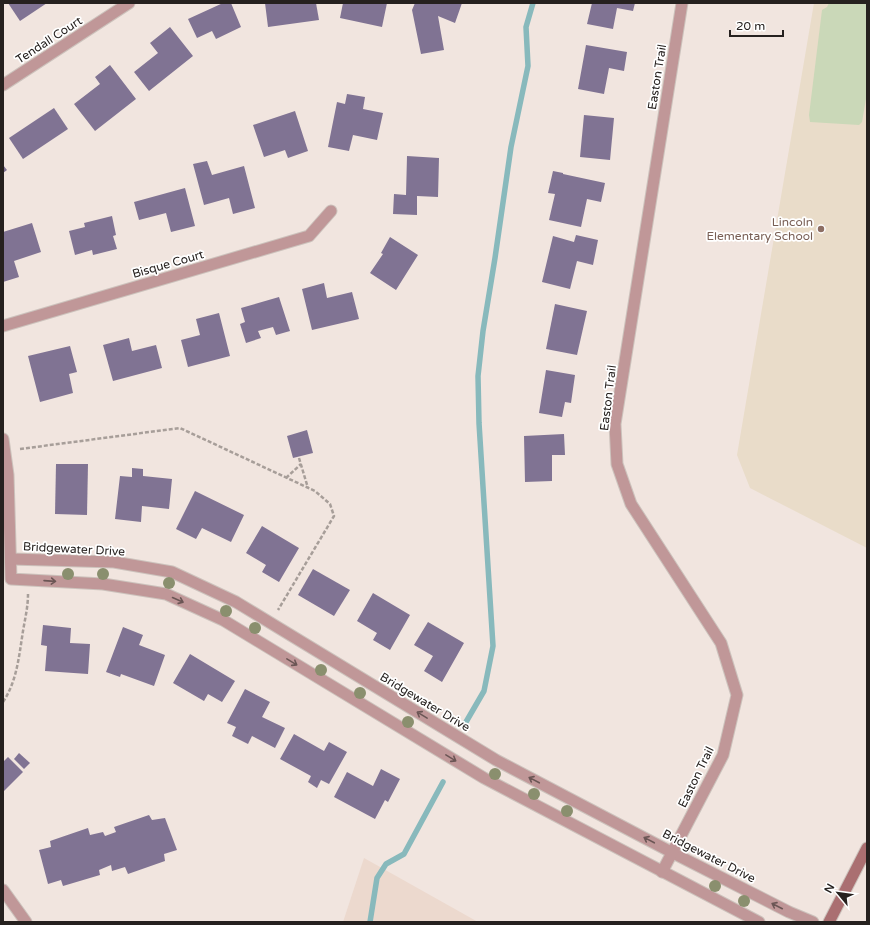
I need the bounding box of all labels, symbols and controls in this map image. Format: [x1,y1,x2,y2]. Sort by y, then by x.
scale bar [730,12,783,38]
street label: Tendall Court [13,13,85,67]
text: 20 m [736,19,765,33]
street label: Easton Trail [645,43,669,111]
place label: Lincoln Elementary School [706,215,813,243]
marker: Lincoln Elementary School [816,224,826,234]
street label: Bisque Court [131,247,206,281]
street label: Easton Trail [597,364,619,432]
street label: Bridgewater Drive [23,539,126,559]
one-way arrow [43,577,56,585]
one-way arrow [172,597,184,604]
one-way arrow [286,658,298,666]
street label: Bridgewater Drive [378,670,473,734]
one-way arrow [416,710,428,718]
street label: Easton Trail [675,744,717,810]
one-way arrow [445,755,457,763]
one-way arrow [528,775,540,783]
street label: Bridgewater Drive [660,827,758,886]
one-way arrow [643,836,655,844]
north arrow [818,873,858,913]
text: N [822,881,838,895]
one-way arrow [771,902,783,909]

